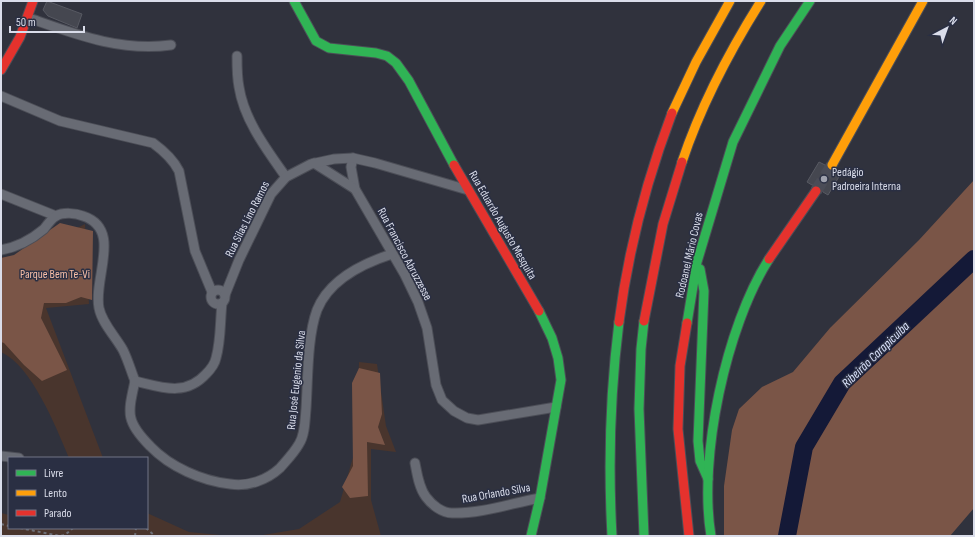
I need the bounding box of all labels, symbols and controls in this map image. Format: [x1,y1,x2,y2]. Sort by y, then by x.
scale bar [10,8,84,34]
north arrow [927,8,967,48]
text: N [947,14,960,28]
text: 50 m [16,15,36,30]
place label: Pedágio Padroeira Interna [832,165,901,194]
street label: Rua Eduardo Augusto Mesquita [465,168,540,283]
marker: Pedágio Padroeira Interna [819,174,829,184]
street label: Rua Silas Lino Ramos [222,179,273,260]
street label: Rua Francisco Abruzzesse [374,205,435,303]
street label: Rodoanel Mário Covas [672,211,707,299]
park label: Parque Bem Te-Vi [20,267,90,282]
water label: Ribeirão Carapicuíba [838,318,913,391]
street label: Rua José Eugenio da Silva [284,329,309,430]
legend [8,457,148,529]
text: Livre [44,466,64,481]
street label: Rua Orlando Silva [461,480,532,507]
text: Lento [44,486,67,501]
text: Parado [44,506,71,521]

